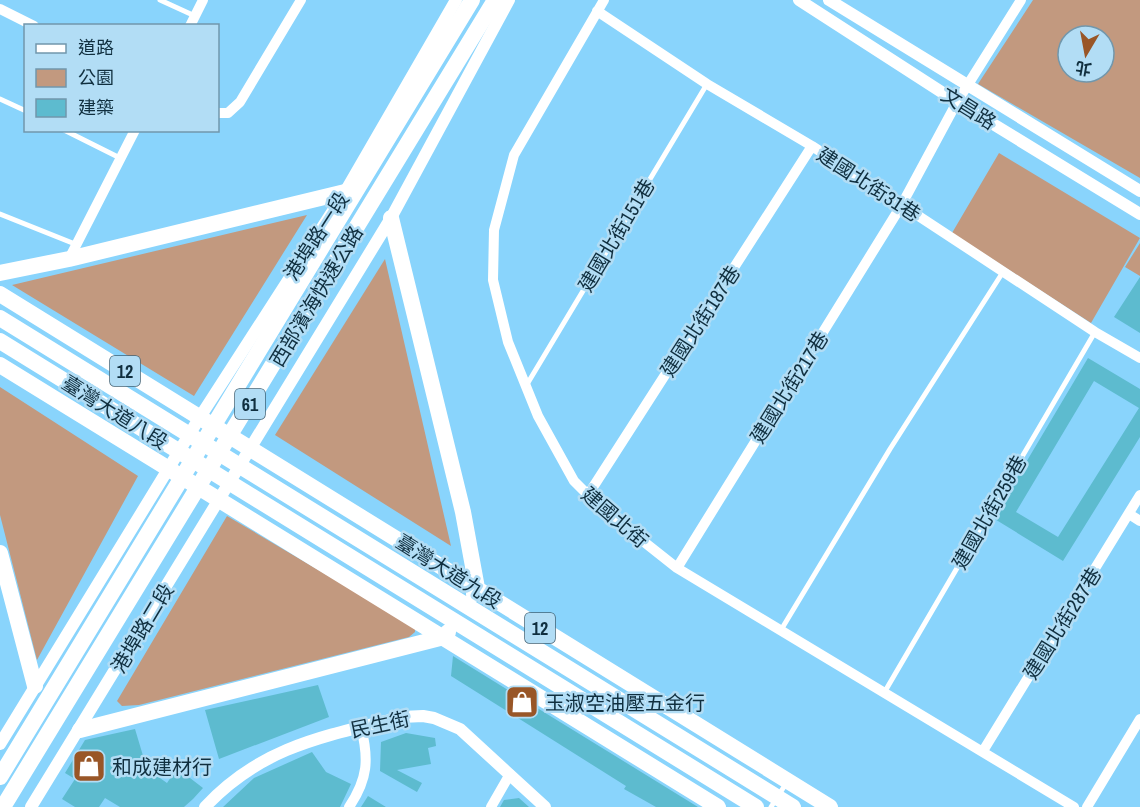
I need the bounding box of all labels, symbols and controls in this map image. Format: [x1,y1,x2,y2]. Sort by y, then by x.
legend [24,24,219,132]
north arrow [1056,24,1116,84]
text: 道路 [78,35,114,60]
text: 北 [1074,57,1093,81]
text: 公園 [78,65,114,90]
street label: 文昌路 [936,81,1002,135]
text: 建築 [78,95,114,120]
street label: 建國北街31巷 [812,140,926,228]
street label: 建國北街151巷 [572,173,660,297]
street label: 港埠路一段 [277,187,355,285]
street label: 西部濱海快速公路 [263,220,369,372]
street label: 建國北街187巷 [654,260,746,382]
street label: 建國北街217巷 [744,326,834,448]
road number: 12 [110,356,140,386]
street label: 臺灣大道八段 [57,369,173,455]
road number: 61 [235,389,265,419]
street label: 建國北街259巷 [945,450,1033,574]
street label: 建國北街 [576,481,654,553]
street label: 臺灣大道九段 [391,528,507,614]
street label: 建國北街287巷 [1017,562,1107,684]
street label: 港埠路二段 [105,578,179,678]
road number: 12 [525,613,555,643]
shop icon: 玉淑空油壓五金行 [504,684,540,720]
place label: 玉淑空油壓五金行 [545,689,705,716]
street label: 民生街 [348,705,412,743]
shop icon: 和成建材行 [71,748,107,784]
place label: 和成建材行 [112,753,212,780]

